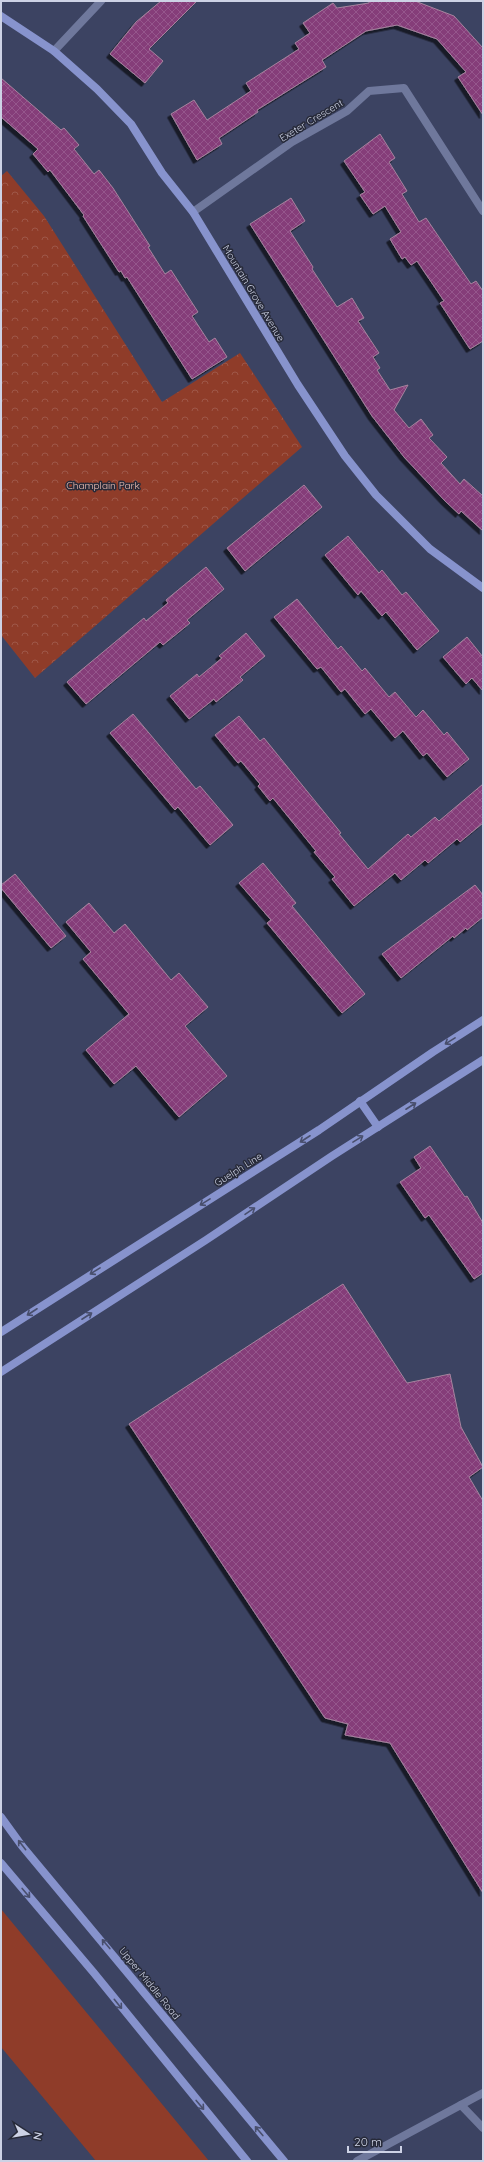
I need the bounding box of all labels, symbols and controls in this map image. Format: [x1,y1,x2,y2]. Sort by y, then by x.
street label: Exeter Crescent [277,96,346,145]
street label: Mountain Grove Avenue [220,243,288,344]
park label: Champlain Park [66,479,140,492]
one-way arrow [444,1037,456,1045]
one-way arrow [405,1102,417,1110]
one-way arrow [299,1135,310,1143]
one-way arrow [352,1135,364,1143]
street label: Guelph Line [212,1149,265,1189]
one-way arrow [200,1198,211,1206]
one-way arrow [244,1207,255,1215]
one-way arrow [90,1267,101,1275]
one-way arrow [26,1308,38,1316]
one-way arrow [82,1312,93,1321]
one-way arrow [18,1839,26,1850]
one-way arrow [21,1888,30,1899]
one-way arrow [101,1939,110,1950]
street label: Upper Middle Road [116,1944,183,2022]
one-way arrow [114,1998,123,2009]
one-way arrow [196,2099,205,2110]
north arrow [8,2114,48,2154]
one-way arrow [255,2126,264,2136]
scale bar [348,2128,401,2154]
text: N [30,2131,45,2141]
text: 20 m [354,2134,382,2149]

